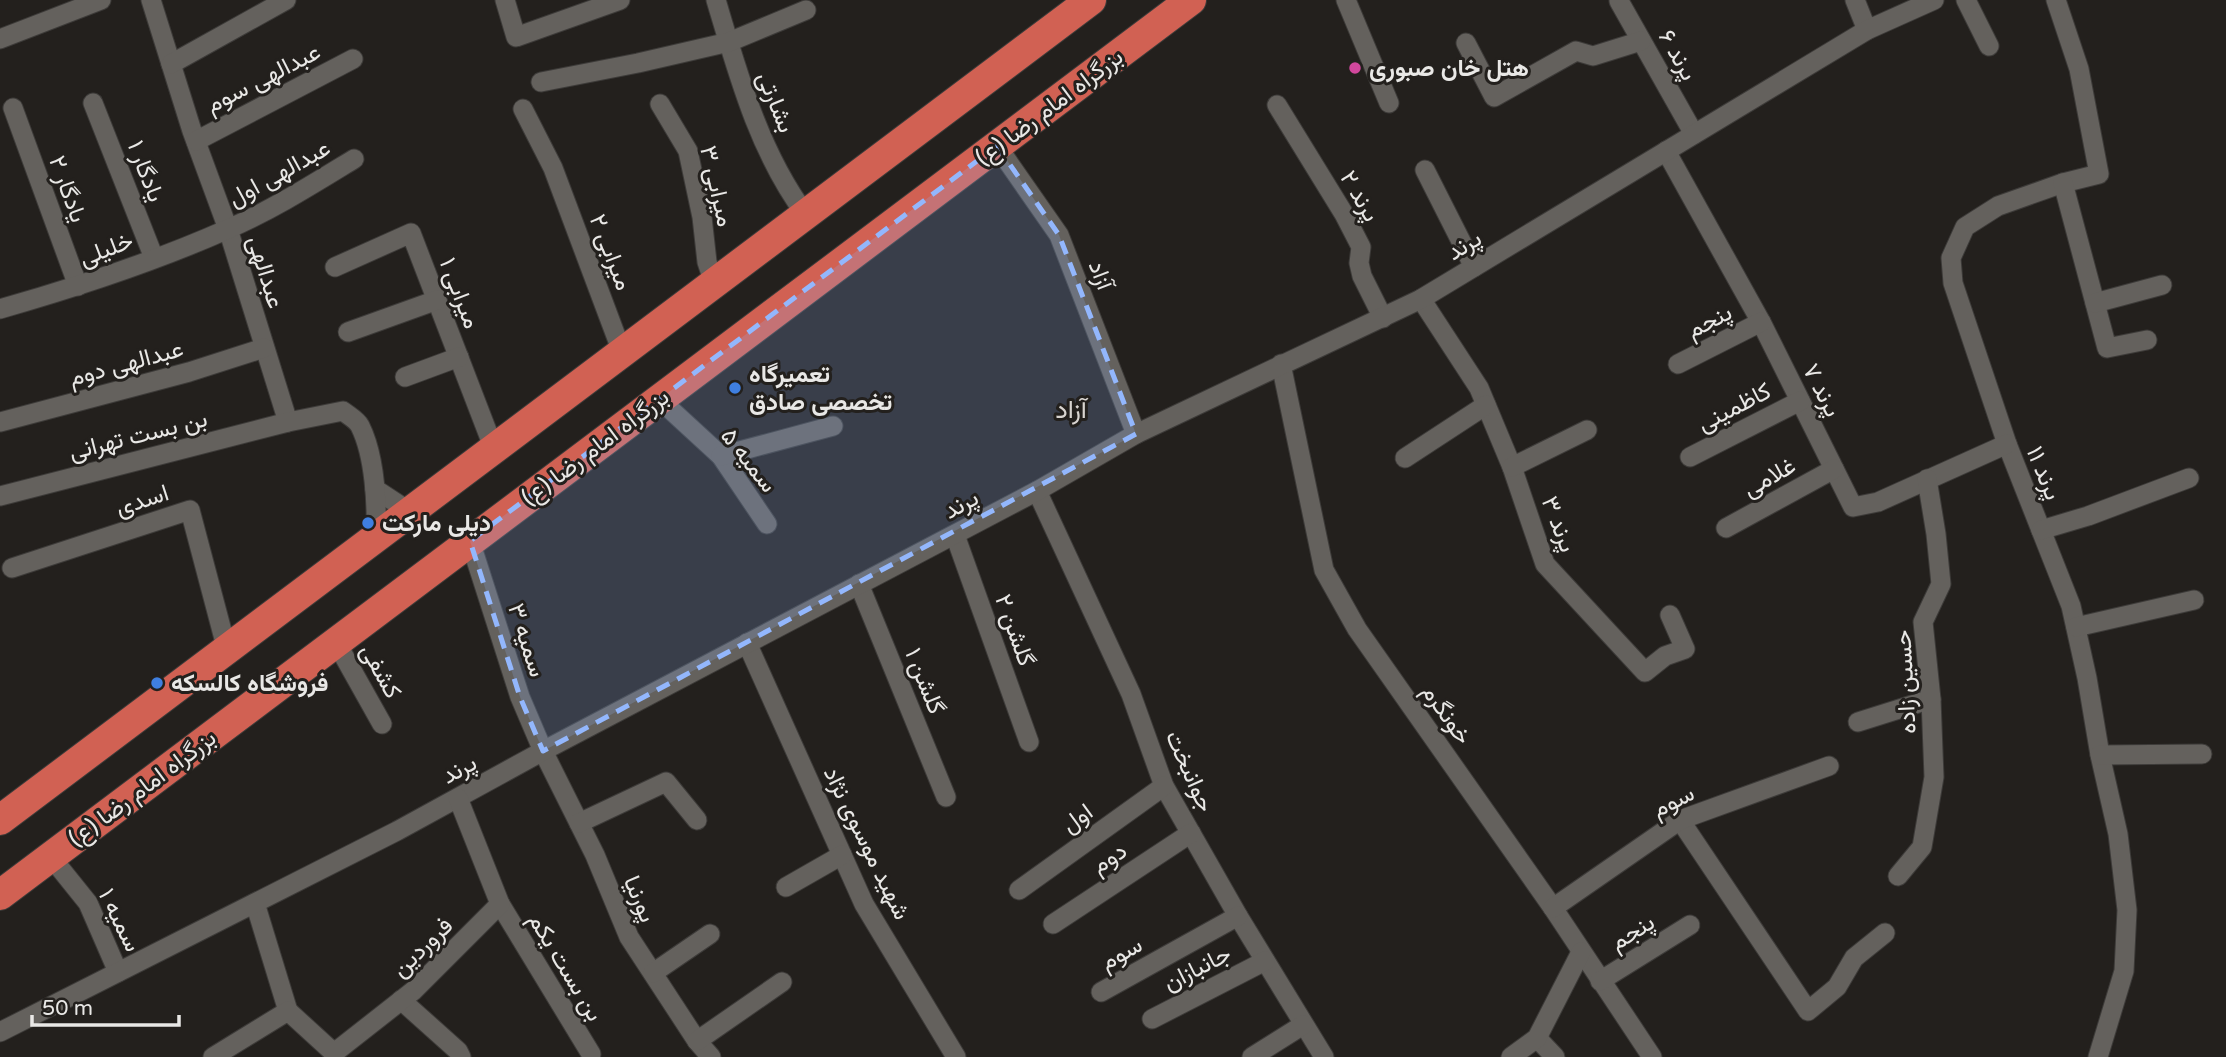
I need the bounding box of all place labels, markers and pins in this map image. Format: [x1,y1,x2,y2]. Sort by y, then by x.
place label: هتل خان صبوری [1369,54,1529,83]
marker: هتل خان صبوری [1347,60,1363,76]
place label: تعمیرگاه تخصصی صادق [749,360,892,417]
marker: تعمیرگاه تخصصی صادق [727,380,743,396]
place label: دیلی مارکت [382,509,491,538]
marker: دیلی مارکت [360,515,376,531]
place label: فروشگاه کالسکه [171,669,328,698]
marker: فروشگاه کالسکه [149,675,165,691]

